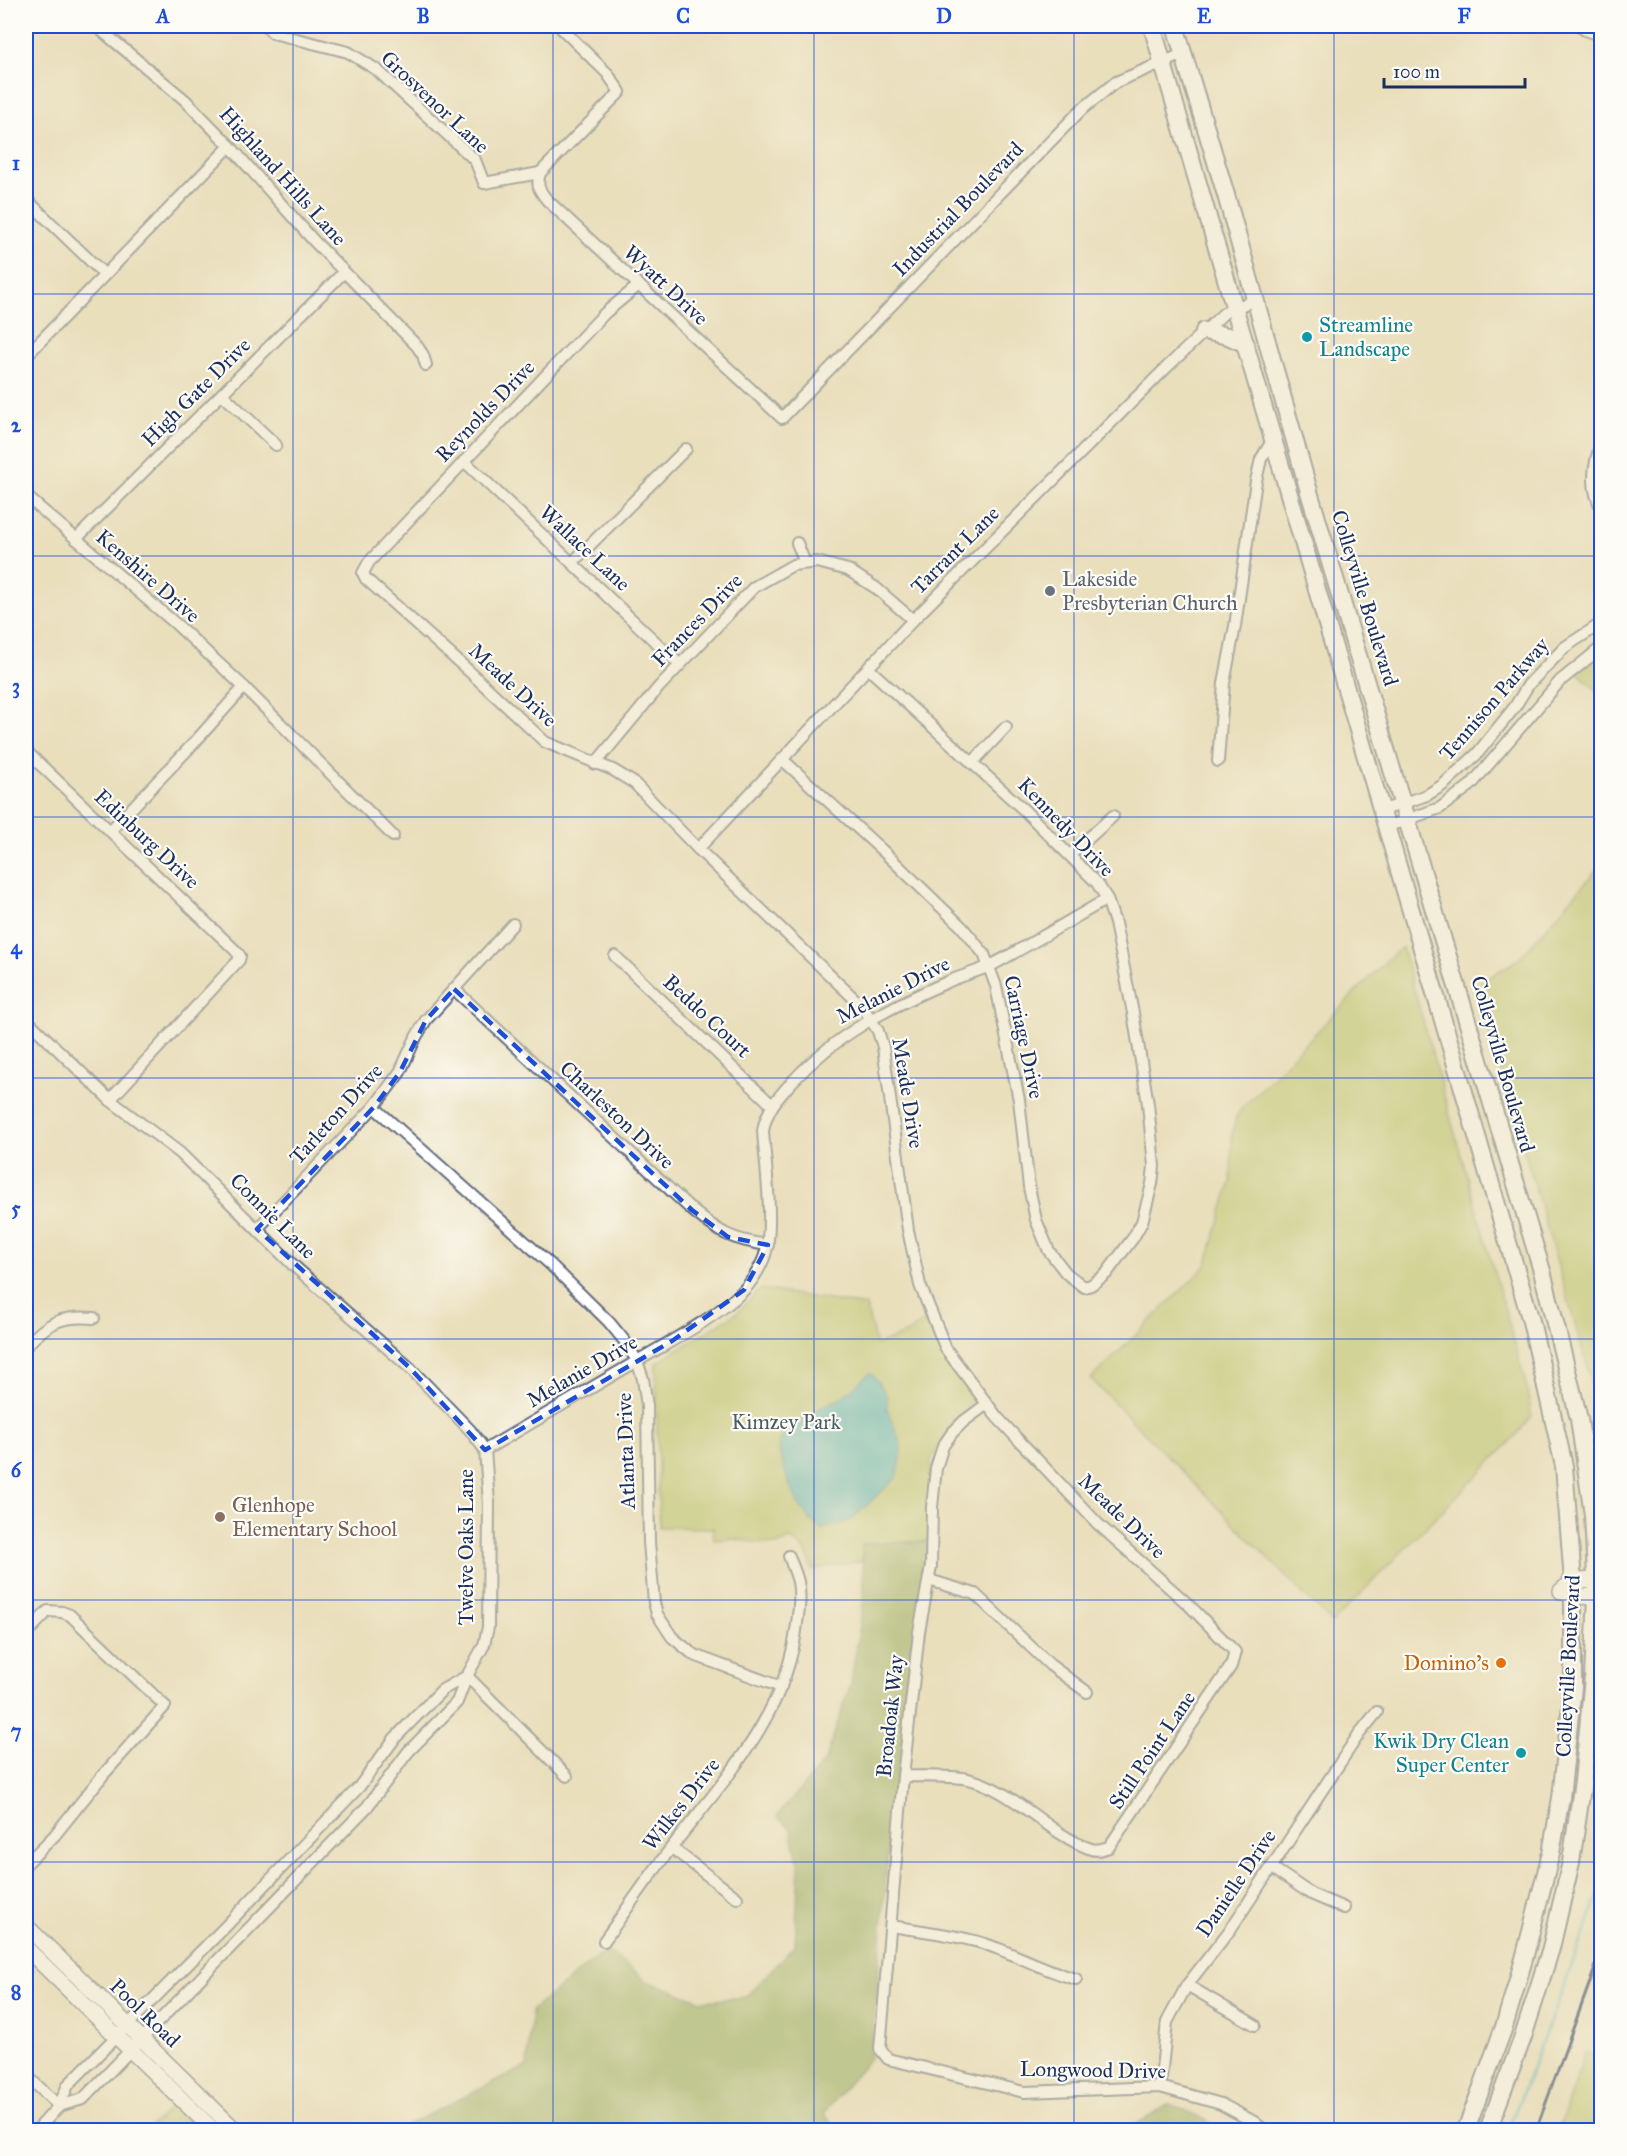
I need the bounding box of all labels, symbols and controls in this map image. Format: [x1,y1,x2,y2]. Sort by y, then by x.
text: A [154,4,170,28]
text: B [416,4,430,28]
text: C [676,4,690,28]
text: D [936,4,952,28]
text: E [1197,4,1212,28]
text: F [1457,4,1471,28]
street label: Grosvenor Lane [375,45,495,159]
scale bar [1384,51,1525,89]
text: 100 m [1393,61,1440,83]
street label: Highland Hills Lane [214,101,353,251]
street label: Industrial Boulevard [887,136,1029,282]
text: 1 [12,151,20,175]
street label: Wyatt Drive [618,239,714,331]
place label: Streamline Landscape [1319,312,1413,362]
marker: Streamline Landscape [1300,330,1314,344]
street label: High Gate Drive [136,332,256,452]
street label: Reynolds Drive [430,354,540,468]
text: 2 [11,413,22,437]
street label: Wallace Lane [534,499,636,597]
street label: Tarrant Lane [905,500,1005,600]
street label: Colleyville Boulevard [1326,507,1404,690]
street label: Kenshire Drive [91,524,206,628]
place label: Lakeside Presbyterian Church [1062,566,1238,616]
street label: Frances Drive [646,568,748,672]
marker: Lakeside Presbyterian Church [1043,584,1057,598]
street label: Tennison Parkway [1434,631,1555,766]
street label: Meade Drive [463,637,563,733]
text: 3 [12,674,20,699]
street label: Kennedy Drive [1012,772,1120,882]
street label: Edinburg Drive [89,784,205,895]
text: 4 [10,935,22,960]
street label: Melanie Drive [832,950,954,1030]
street label: Beddo Court [658,969,757,1064]
street label: Carriage Drive [998,973,1050,1101]
street label: Colleyville Boulevard [1465,973,1541,1156]
street label: Meade Drive [886,1036,930,1150]
street label: Charleston Drive [554,1055,680,1175]
street label: Tarleton Drive [284,1058,388,1170]
street label: Connie Lane [224,1167,322,1265]
text: 5 [11,1196,21,1220]
street label: Melanie Drive [522,1329,642,1413]
street label: Atlanta Drive [611,1392,641,1511]
park label: Kimzey Park [732,1409,841,1435]
text: 6 [11,1458,23,1482]
street label: Meade Drive [1073,1468,1171,1564]
street label: Twelve Oaks Lane [453,1469,479,1625]
place label: Glenhope Elementary School [232,1492,397,1542]
marker: Glenhope Elementary School [213,1510,227,1524]
street label: Colleyville Boulevard [1550,1574,1586,1758]
place label: Domino's [1404,1650,1489,1676]
street label: Broadoak Way [871,1652,909,1779]
marker: Domino's [1494,1656,1508,1670]
street label: Still Point Lane [1103,1686,1201,1814]
text: 7 [11,1719,22,1743]
place label: Kwik Dry Clean Super Center [1373,1728,1509,1778]
marker: Kwik Dry Clean Super Center [1514,1746,1528,1760]
street label: Wilkes Drive [637,1752,725,1856]
street label: Danielle Drive [1190,1824,1282,1942]
street label: Pool Road [104,1973,186,2053]
text: 8 [11,1980,21,2004]
street label: Longwood Drive [1020,2056,1167,2084]

